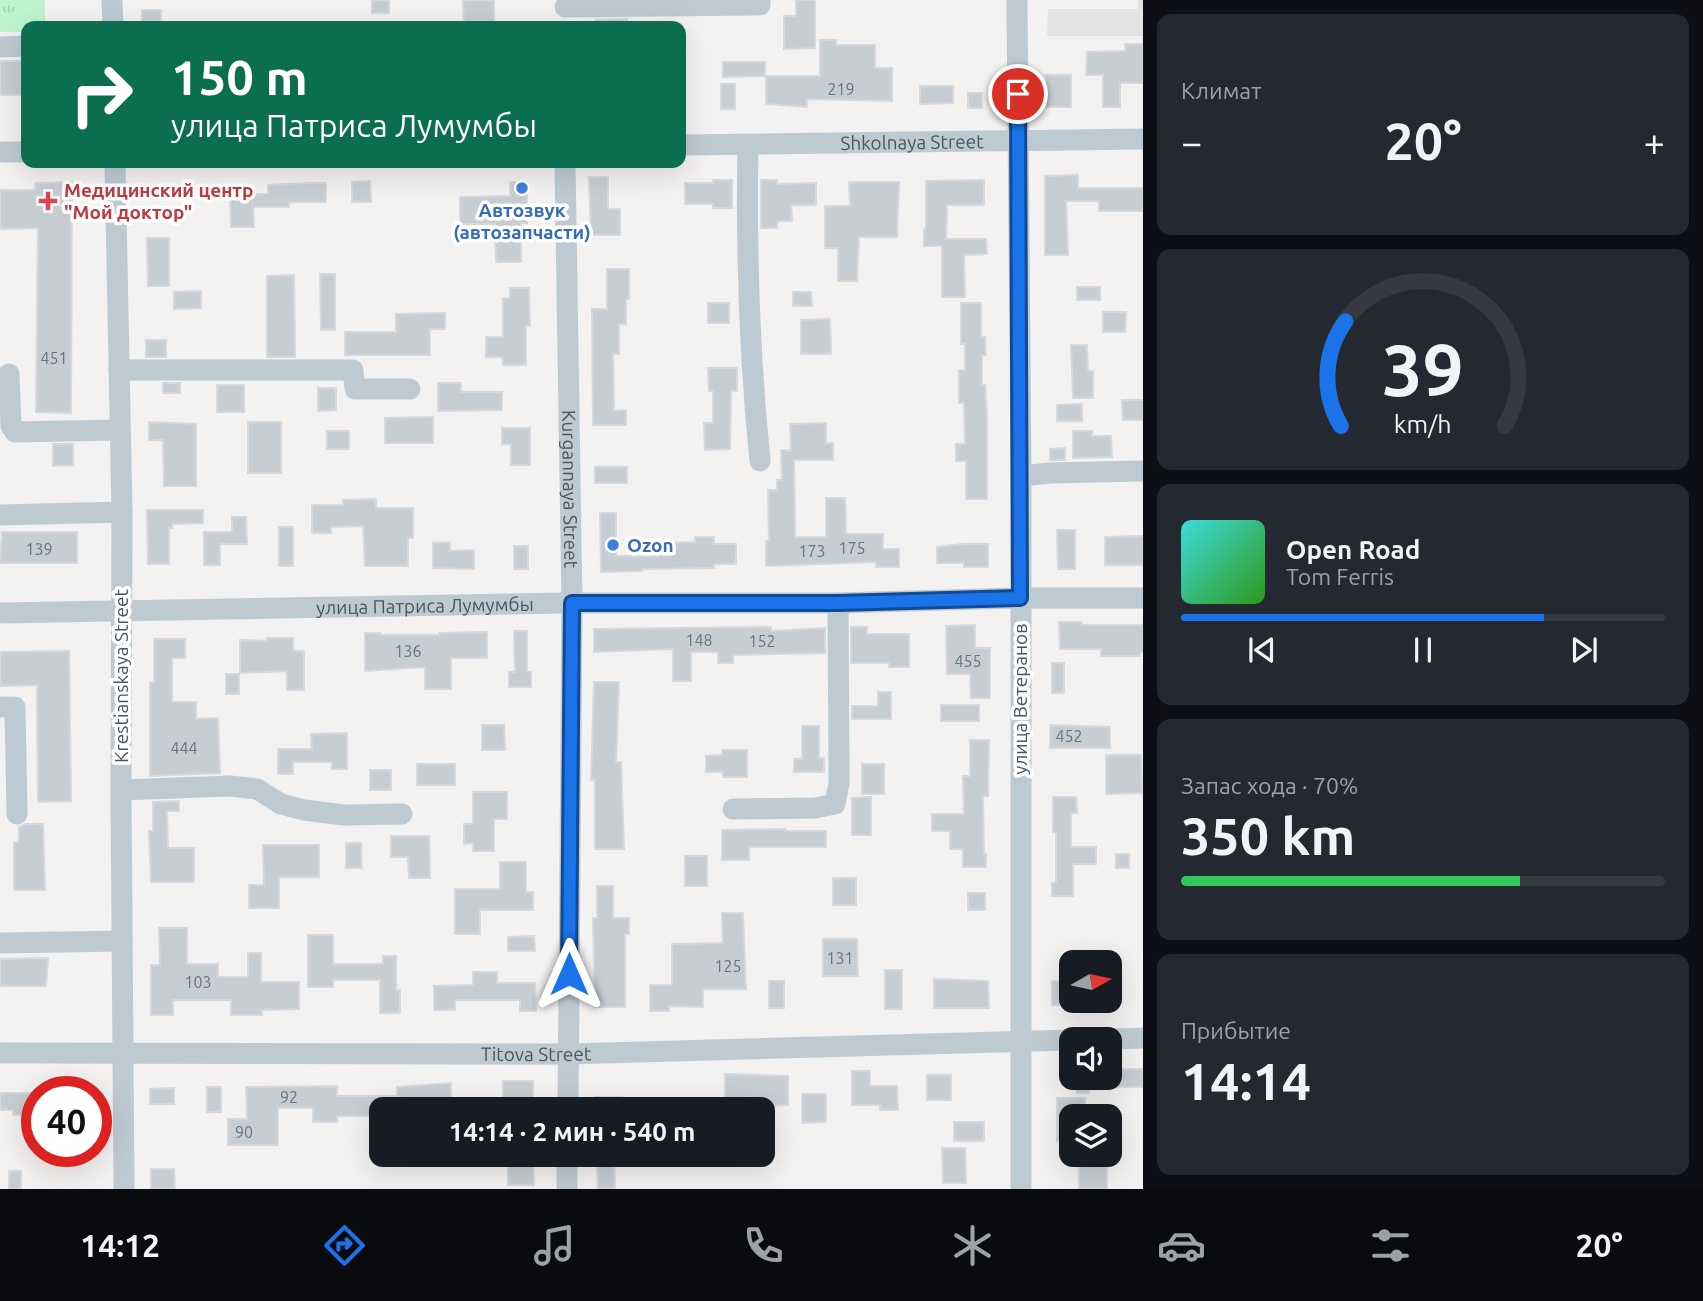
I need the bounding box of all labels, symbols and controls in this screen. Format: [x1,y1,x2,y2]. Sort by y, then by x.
icon: right [56,49,147,140]
text: 150 m [171,49,308,104]
pin [988,64,1048,124]
icon: arrive [999,75,1037,113]
text: Климат [1181,78,1261,103]
house number: 219 [827,80,855,98]
text: улица Патриса Лумумбы [171,107,537,143]
text: 20° [1384,112,1462,170]
text: − [1181,121,1202,163]
text: + [1644,121,1665,163]
street label: Shkolnaya Street [840,130,984,154]
place label: Медицинский центр "Мой доктор" [64,179,253,223]
marker: Автозвук (автозапчасти) [514,180,530,196]
marker: Медицинский центр "Мой доктор" [38,191,58,211]
place label: Автозвук (автозапчасти) [453,199,591,243]
text: 39 [1382,328,1464,410]
house number: 451 [40,349,68,367]
text: km/h [1394,409,1452,437]
street label: Kurgannaya Street [558,410,582,569]
place label: Ozon [627,534,674,556]
text: Open Road [1286,535,1420,564]
marker: Ozon [605,537,621,553]
house number: 175 [838,539,866,557]
house number: 139 [25,540,53,558]
house number: 173 [798,542,826,560]
text: Tom Ferris [1286,564,1394,589]
street label: Krestianskaya Street [110,588,132,763]
street label: улица Патриса Лумумбы [316,593,534,618]
street label: улица Ветеранов [1009,623,1031,775]
house number: 148 [685,631,713,649]
icon: previous [1243,631,1281,669]
icon: pause [1404,631,1442,669]
icon: next [1565,631,1603,669]
house number: 152 [748,632,776,650]
house number: 136 [394,642,422,660]
house number: 455 [954,652,982,670]
house number: 452 [1055,727,1083,745]
house number: 444 [170,739,198,757]
text: Запас хода · 70% [1181,773,1358,798]
text: 350 km [1181,807,1355,865]
position arrow [532,937,606,1011]
house number: 131 [826,949,854,967]
north arrow [1059,950,1122,1013]
map controls [1059,950,1122,1167]
house number: 125 [714,957,742,975]
house number: 103 [184,973,212,991]
text: Прибытие [1181,1018,1291,1043]
button: sound [1059,1027,1122,1090]
street label: Titova Street [481,1042,592,1065]
text: 14:14 [1181,1052,1311,1110]
speed limit sign: 40 [21,1076,112,1167]
house number: 92 [280,1088,298,1106]
button: layers [1059,1104,1122,1167]
text: 14:14 · 2 мин · 540 m [449,1117,695,1146]
house number: 90 [235,1123,253,1141]
icon: directions [320,1221,369,1270]
icon: music [530,1221,579,1270]
icon: phone [739,1221,788,1270]
icon: climate [948,1221,997,1270]
icon: car [1157,1221,1206,1270]
icon: filters [1366,1221,1415,1270]
text: 14:12 [80,1227,160,1263]
text: 20° [1575,1227,1623,1263]

